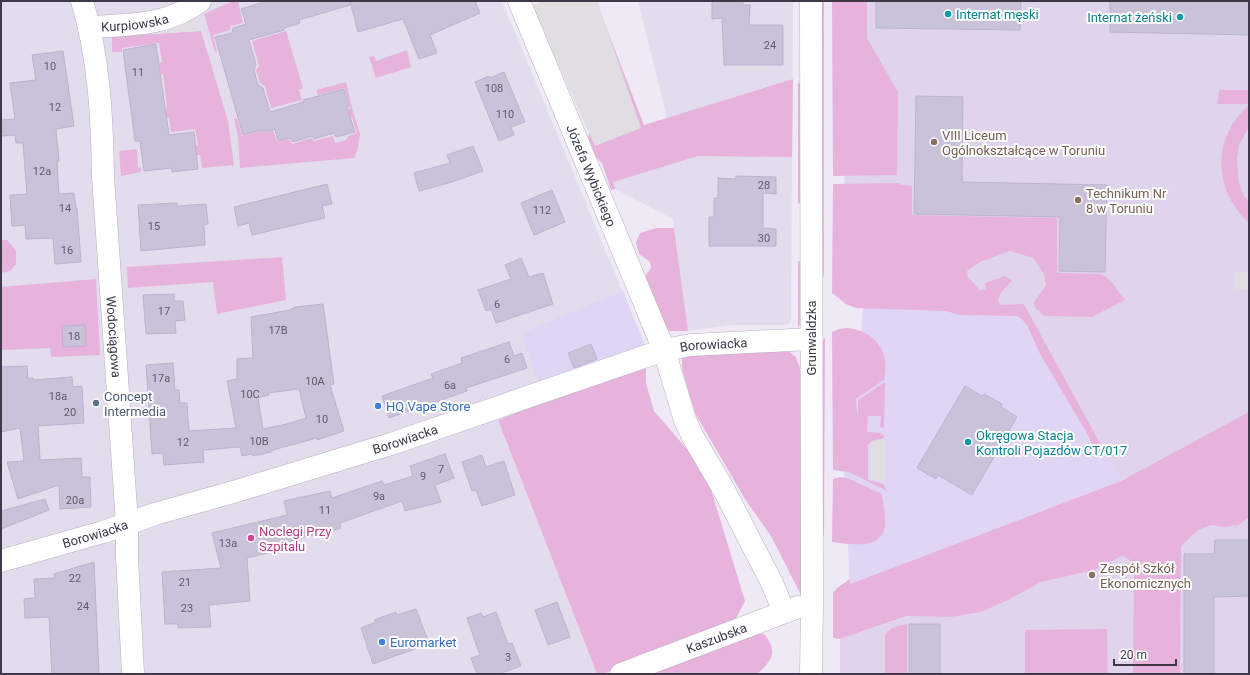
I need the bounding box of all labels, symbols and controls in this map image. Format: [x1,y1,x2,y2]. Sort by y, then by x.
place label: Internat męski [956,7,1039,22]
marker: Internat męski [943,9,953,19]
place label: Internat żeński [1087,10,1172,25]
street label: Kurpiowska [101,11,170,34]
marker: Internat żeński [1175,12,1185,22]
house number: 24 [764,39,776,52]
house number: 10 [44,60,56,73]
house number: 11 [132,66,144,79]
house number: 108 [485,82,503,95]
house number: 12 [49,101,61,114]
house number: 110 [496,108,514,121]
street label: Józefa Wybickiego [564,122,619,229]
place label: VIII Liceum Ogólnokształcące w Toruniu [942,128,1105,158]
marker: VIII Liceum Ogólnokształcące w Toruniu [929,137,939,147]
house number: 12a [33,165,51,178]
house number: 28 [758,179,770,192]
place label: Technikum Nr 8 w Toruniu [1086,186,1167,216]
marker: Technikum Nr 8 w Toruniu [1073,195,1083,205]
house number: 14 [59,202,71,215]
house number: 112 [533,204,551,217]
house number: 15 [148,220,160,233]
house number: 30 [758,232,770,245]
house number: 16 [61,244,73,257]
street label: Wodociągowa [104,295,124,378]
house number: 6 [494,298,500,311]
street label: Grunwaldzka [804,300,819,376]
house number: 17 [158,305,170,318]
house number: 17B [268,324,288,337]
house number: 18 [68,330,80,343]
street label: Borowiacka [679,335,748,354]
house number: 6 [504,353,510,366]
house number: 17a [152,372,170,385]
house number: 10A [305,375,326,388]
house number: 6a [444,379,456,392]
house number: 10C [240,388,260,401]
place label: Concept Intermedia [104,389,166,419]
house number: 18a [49,390,67,403]
marker: Concept Intermedia [91,398,101,408]
place label: HQ Vape Store [386,399,470,414]
marker: HQ Vape Store [373,401,383,411]
house number: 20 [64,406,76,419]
house number: 10 [316,413,328,426]
street label: Borowiacka [371,421,439,457]
place label: Okręgowa Stacja Kontroli Pojazdów CT/017 [976,428,1127,458]
house number: 10B [249,435,269,448]
house number: 12 [177,436,189,449]
marker: Okręgowa Stacja Kontroli Pojazdów CT/017 [963,437,973,447]
house number: 7 [438,463,444,476]
house number: 9 [420,470,426,483]
house number: 9a [373,490,385,503]
house number: 20a [66,494,84,507]
house number: 11 [319,504,331,517]
street label: Borowiacka [61,516,130,551]
place label: Noclegi Przy Szpitalu [259,524,331,554]
marker: Noclegi Przy Szpitalu [246,533,256,543]
house number: 13a [219,537,237,550]
place label: Zespół Szkół Ekonomicznych [1100,561,1191,591]
marker: Zespół Szkół Ekonomicznych [1087,570,1097,580]
house number: 22 [69,572,81,585]
house number: 21 [179,576,191,589]
house number: 24 [77,600,89,613]
house number: 23 [181,602,193,615]
street label: Kaszubska [684,620,749,656]
place label: Euromarket [390,635,457,650]
marker: Euromarket [377,637,387,647]
scale bar [1114,641,1176,667]
text: 20 m [1120,648,1147,662]
house number: 3 [505,651,511,664]

